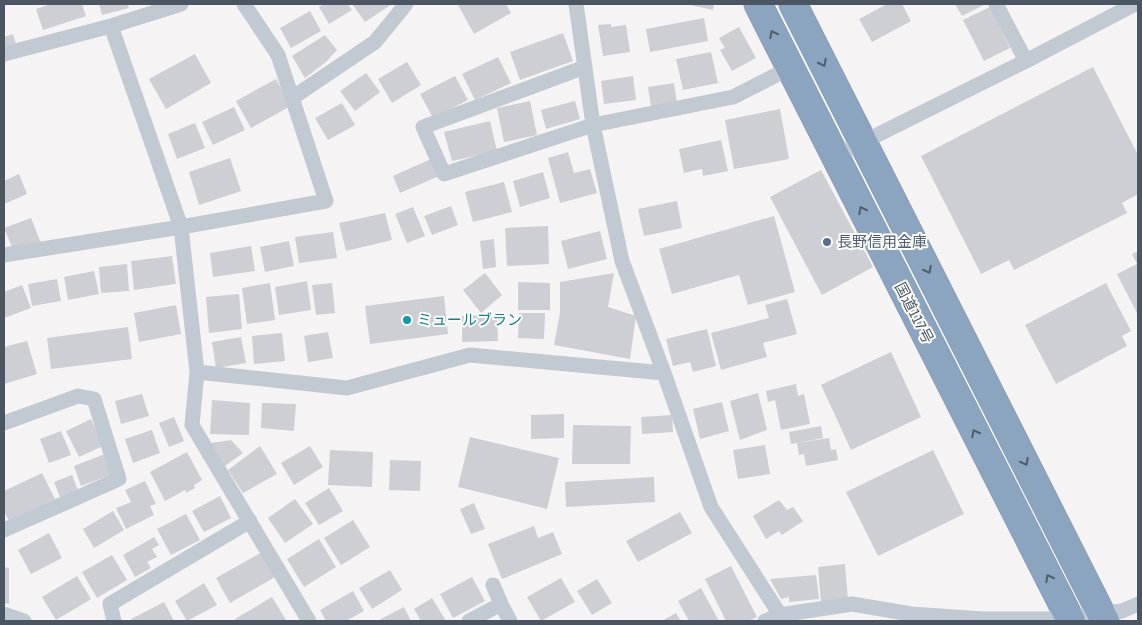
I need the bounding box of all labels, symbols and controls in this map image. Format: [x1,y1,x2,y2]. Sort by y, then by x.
one-way arrow [769,30,779,39]
one-way arrow [817,58,827,67]
one-way arrow [858,206,868,215]
place label: 長野信用金庫 [837,233,927,250]
marker: 長野信用金庫 [821,236,833,248]
one-way arrow [922,265,932,274]
street label: 国道117号 [892,279,937,346]
place label: ミュールブラン [417,311,522,328]
marker: ミュールブラン [401,314,413,326]
one-way arrow [971,429,981,438]
one-way arrow [1019,457,1029,466]
one-way arrow [1045,574,1055,583]

